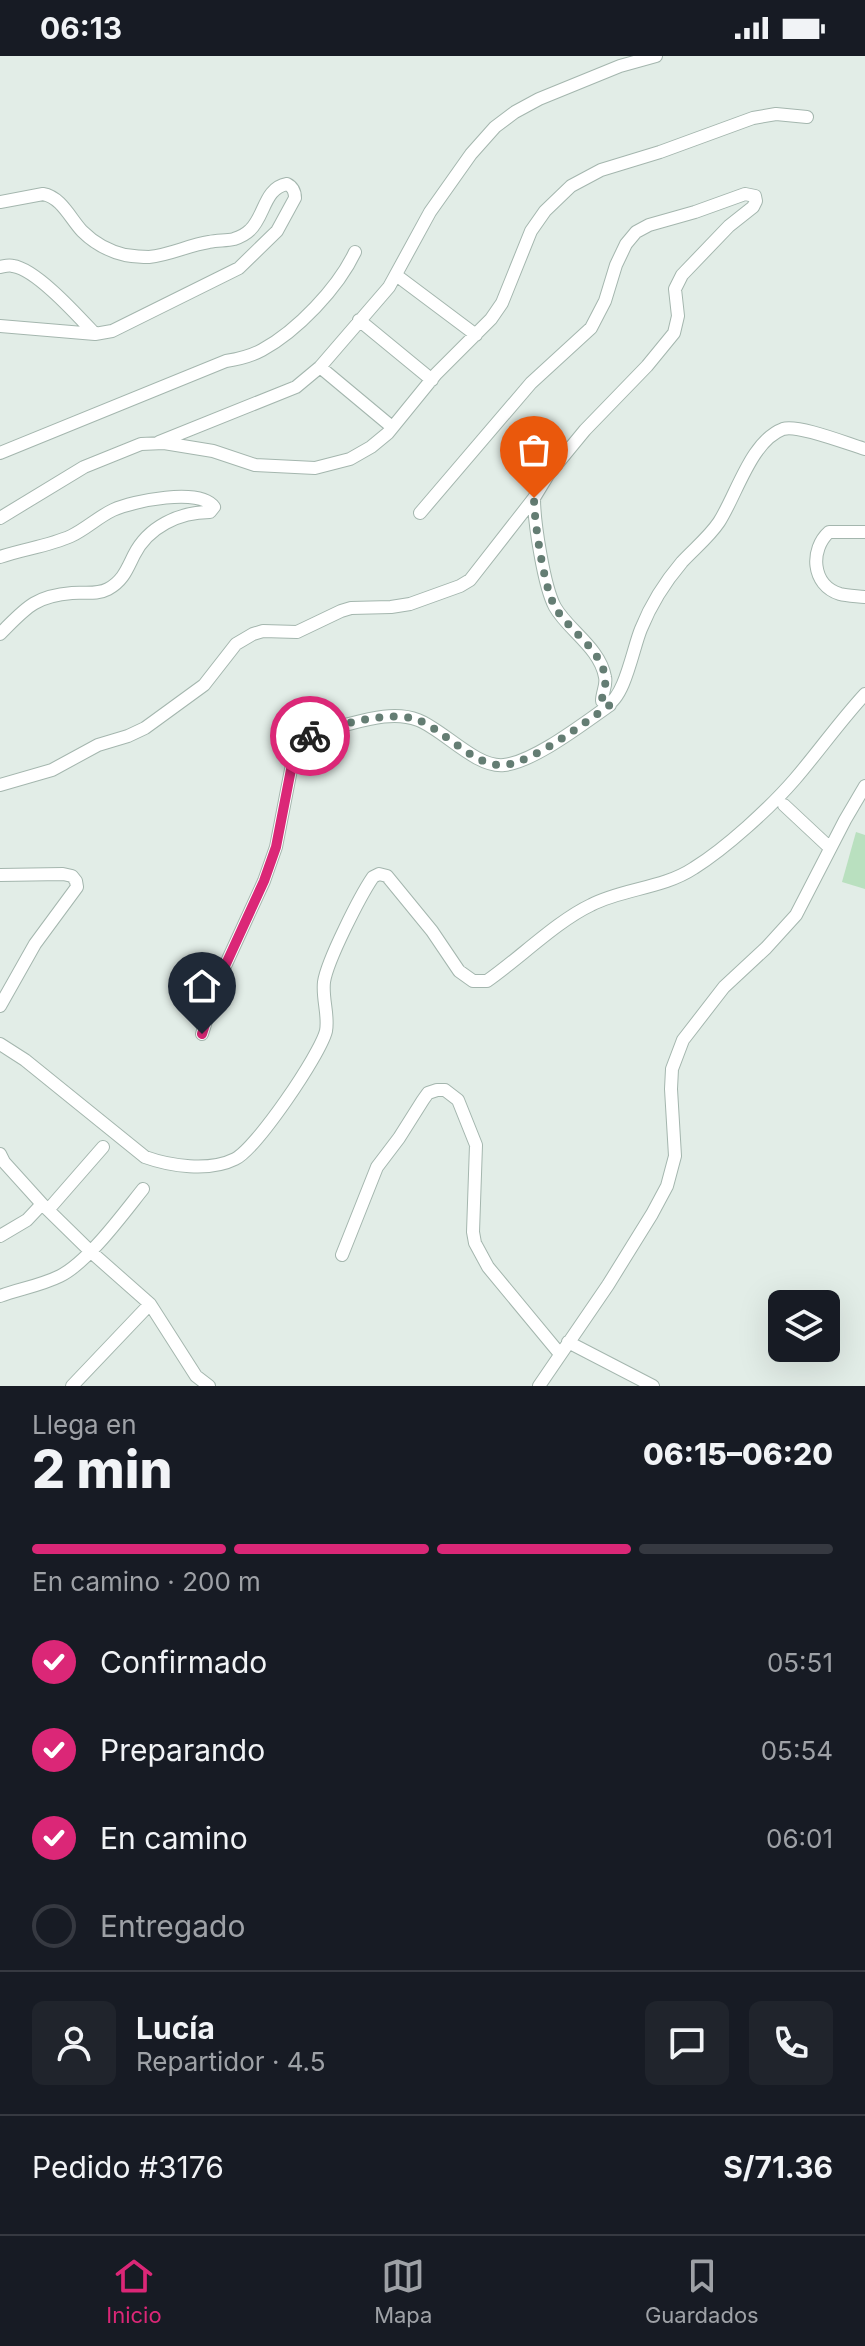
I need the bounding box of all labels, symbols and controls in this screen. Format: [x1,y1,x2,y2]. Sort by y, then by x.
text: 06:13 [40,10,122,46]
pin [500,416,568,498]
icon: bag [512,428,556,472]
courier [270,696,350,776]
icon: bike [288,714,332,758]
pin [168,952,236,1034]
icon: home [180,964,224,1008]
map controls [768,1290,840,1362]
button: layers [768,1290,840,1362]
text: Llega en [32,1409,137,1440]
text: 06:15–06:20 [643,1436,833,1472]
text: 2 min [32,1438,173,1501]
text: En camino · 200 m [32,1566,261,1597]
icon: check [32,1640,76,1684]
text: Confirmado [100,1644,267,1680]
text: 05:51 [767,1647,833,1678]
icon: check [32,1728,76,1772]
text: Preparando [100,1732,265,1768]
text: 05:54 [761,1735,833,1766]
icon: check [32,1816,76,1860]
text: En camino [100,1820,248,1856]
text: 06:01 [766,1823,833,1854]
text: Entregado [100,1908,245,1944]
button: person [32,2001,116,2085]
button: chat [645,2001,729,2085]
button: phone [749,2001,833,2085]
text: Lucía [136,2010,215,2046]
text: Repartidor · 4.5 [136,2046,326,2077]
text: Pedido #3176 [32,2149,224,2185]
text: S/71.36 [723,2149,833,2185]
tab: Inicio [106,2254,162,2328]
tab: Mapa [374,2254,432,2328]
tab: Guardados [645,2254,759,2328]

